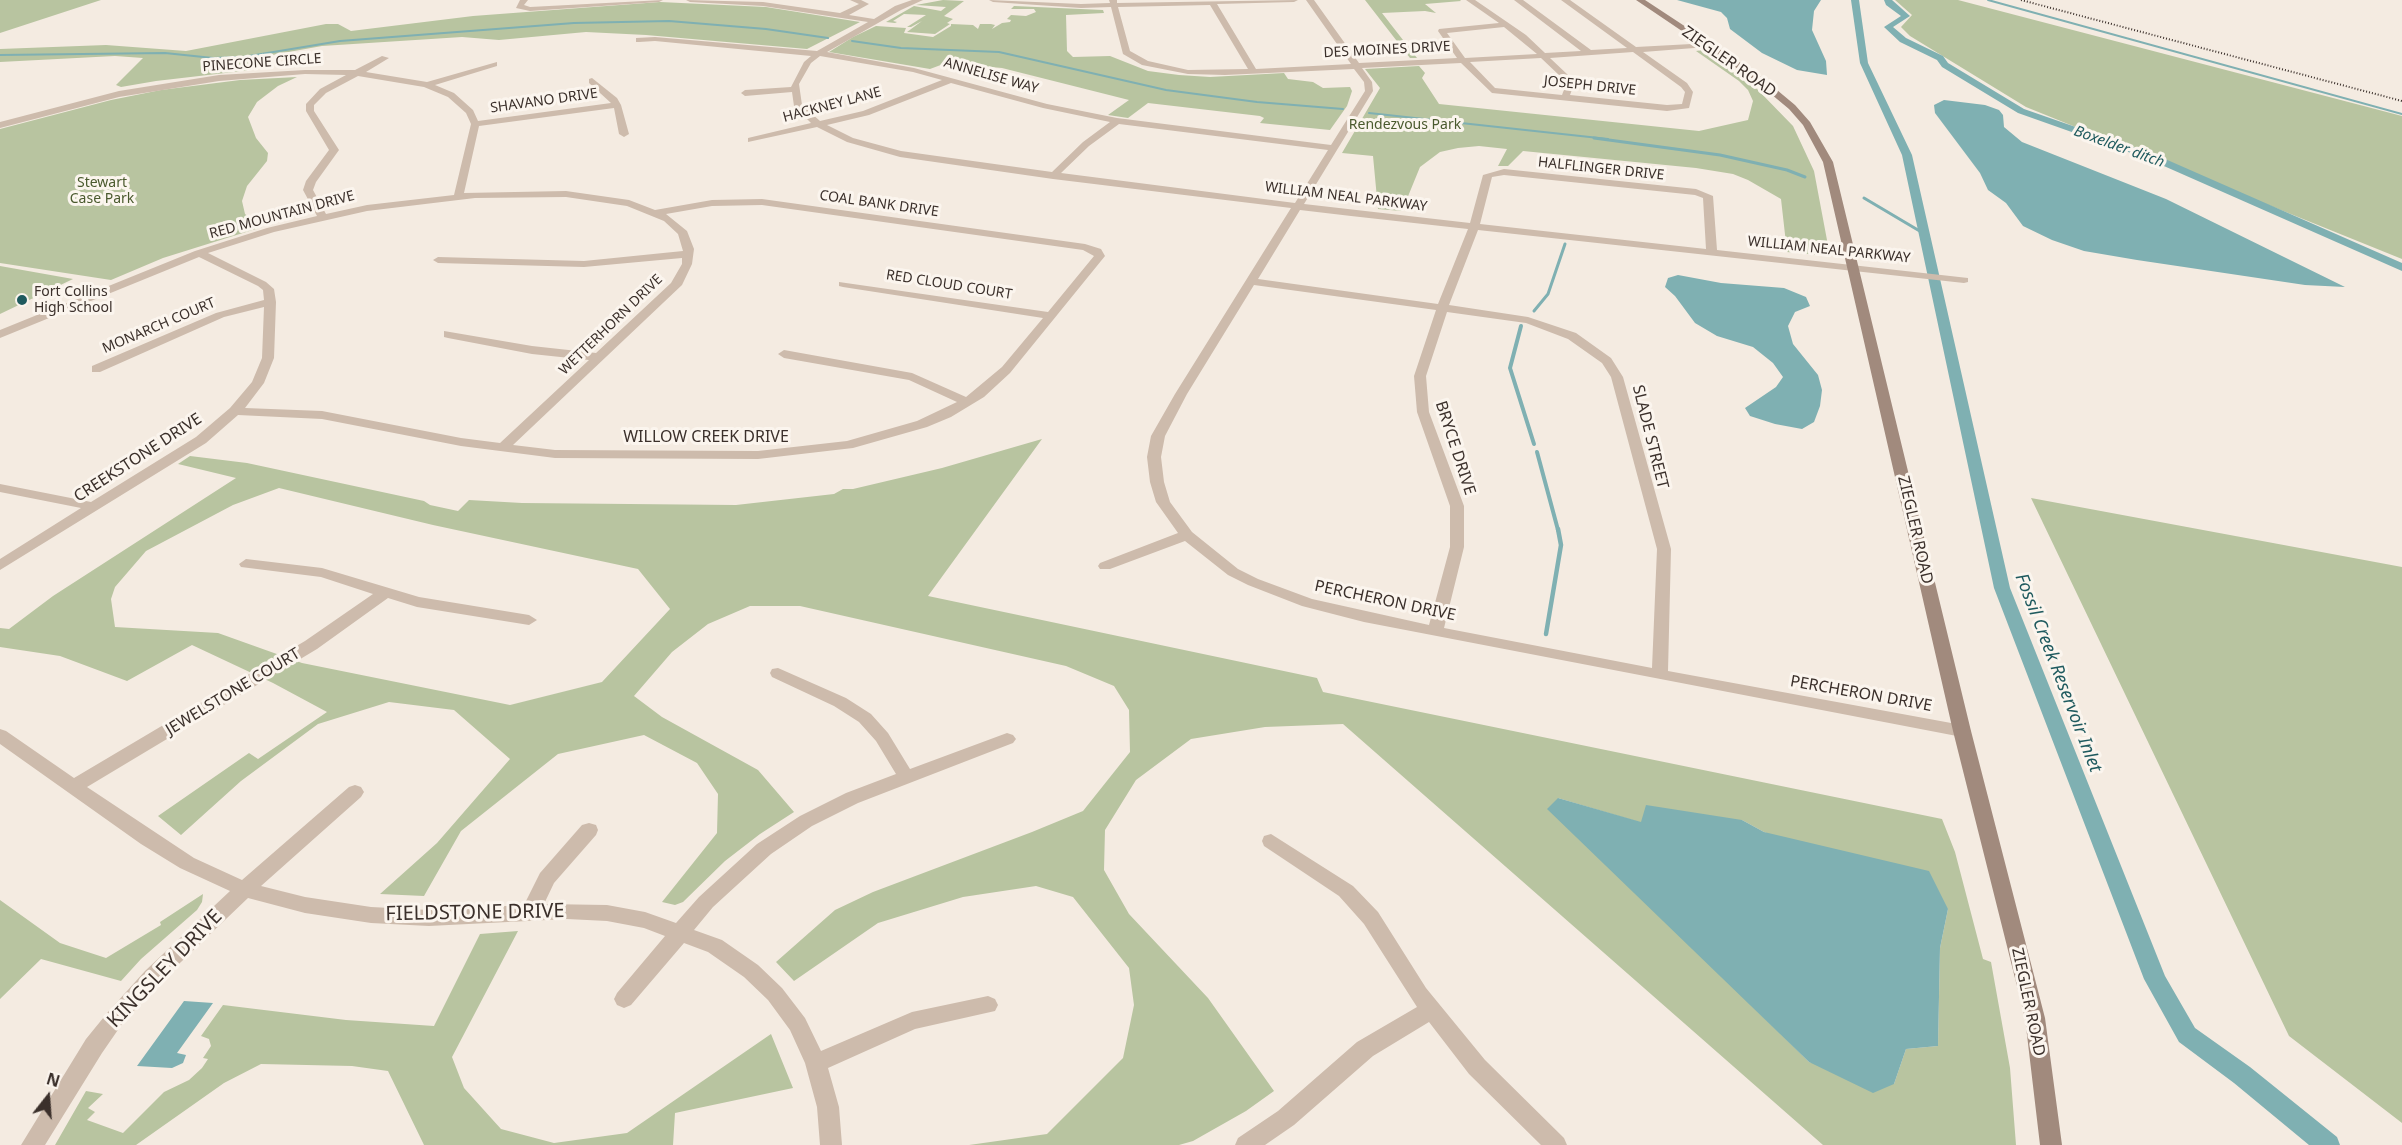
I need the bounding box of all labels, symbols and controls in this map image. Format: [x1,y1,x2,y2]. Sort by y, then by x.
street label: ZIEGLER ROAD [1678,22,1780,102]
street label: DES MOINES DRIVE [1323,38,1451,62]
street label: PINECONE CIRCLE [202,50,322,76]
street label: ANNELISE WAY [942,54,1040,98]
street label: JOSEPH DRIVE [1543,73,1637,99]
street label: HACKNEY LANE [781,84,883,126]
street label: SHAVANO DRIVE [489,85,599,117]
park label: Rendezvous Park [1349,117,1461,133]
water label: Boxelder ditch [2071,122,2167,172]
street label: HALFLINGER DRIVE [1537,154,1665,184]
park label: Stewart Case Park [70,175,134,208]
street label: WILLIAM NEAL PARKWAY [1264,179,1428,215]
street label: COAL BANK DRIVE [818,187,940,221]
street label: RED MOUNTAIN DRIVE [208,188,356,242]
street label: WILLIAM NEAL PARKWAY [1747,233,1911,267]
street label: RED CLOUD COURT [885,267,1013,303]
street label: WETTERHORN DRIVE [556,271,666,379]
place label: Fort Collins High School [34,284,112,316]
marker: Fort Collins High School [15,293,29,307]
street label: MONARCH COURT [100,295,218,357]
street label: SLADE STREET [1628,383,1672,491]
street label: BRYCE DRIVE [1431,399,1479,497]
street label: CREEKSTONE DRIVE [71,410,205,506]
street label: WILLOW CREEK DRIVE [623,427,789,447]
street label: ZIEGLER ROAD [1893,474,1937,586]
water label: Fossil Creek Reservoir Inlet [2010,571,2106,775]
street label: PERCHERON DRIVE [1313,577,1457,625]
street label: JEWELSTONE COURT [162,644,304,740]
street label: PERCHERON DRIVE [1789,672,1933,716]
street label: FIELDSTONE DRIVE [385,899,565,927]
street label: KINGSLEY DRIVE [103,905,227,1033]
street label: ZIEGLER ROAD [2007,946,2049,1058]
north arrow [18,1067,78,1127]
text: N [44,1067,63,1092]

